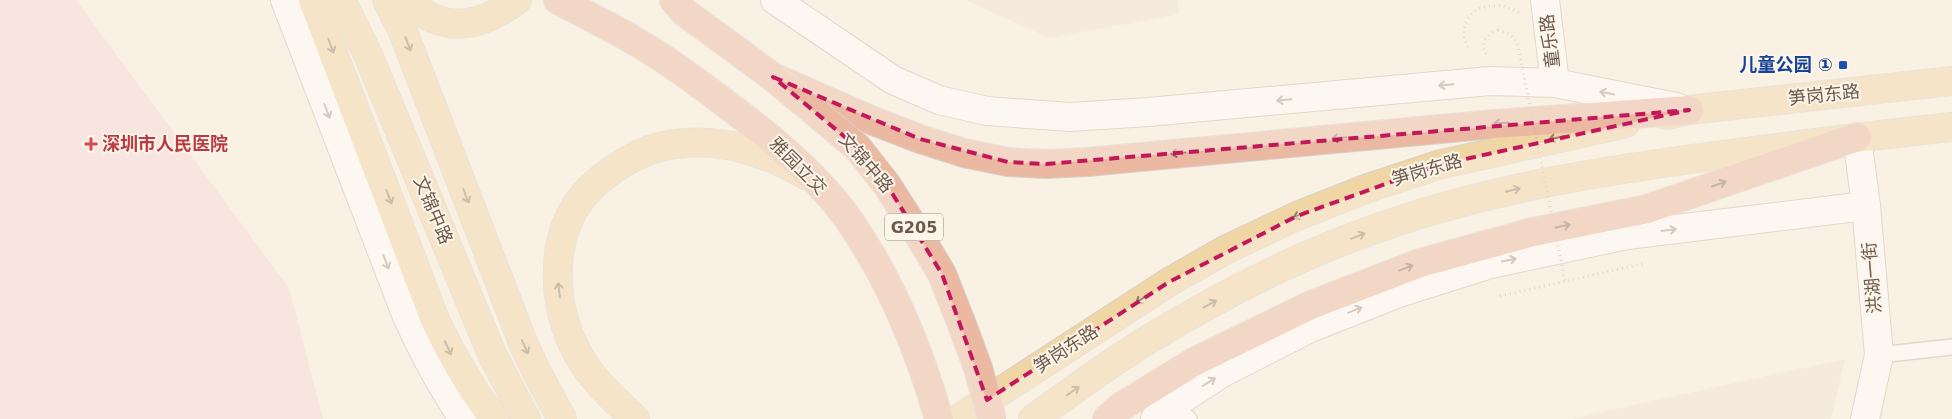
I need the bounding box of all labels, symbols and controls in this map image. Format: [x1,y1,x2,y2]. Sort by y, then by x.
street label: 童乐路 [1536,13,1563,69]
one-way arrow [404,36,413,51]
one-way arrow [327,37,336,53]
place label: 儿童公园 ① [1739,54,1833,75]
marker: 儿童公园 ① [1837,59,1849,71]
street label: 笋岗东路 [1787,80,1861,109]
one-way arrow [1438,81,1454,90]
one-way arrow [1600,88,1616,97]
one-way arrow [1277,95,1293,105]
one-way arrow [323,103,333,118]
one-way arrow [1493,119,1509,128]
street label: 文锦中路 [835,129,898,197]
place label: 深圳市人民医院 [102,133,228,154]
street label: 雅园立交 [765,133,831,199]
one-way arrow [1332,133,1348,143]
one-way arrow [1549,134,1565,143]
marker: 深圳市人民医院 [84,137,98,151]
one-way arrow [1170,149,1186,158]
street label: 笋岗东路 [1389,150,1464,190]
street label: 文锦中路 [410,173,457,247]
one-way arrow [1711,179,1727,188]
one-way arrow [1505,185,1521,194]
one-way arrow [462,188,471,203]
one-way arrow [385,190,394,205]
one-way arrow [1293,210,1308,220]
road number: G205 [885,213,943,240]
one-way arrow [1554,221,1570,230]
one-way arrow [1661,225,1677,235]
one-way arrow [1350,231,1365,240]
street label: 洪湖一街 [1858,241,1885,315]
one-way arrow [382,254,391,269]
one-way arrow [1501,255,1517,264]
one-way arrow [1398,263,1413,273]
one-way arrow [554,283,564,299]
one-way arrow [1135,294,1149,305]
one-way arrow [1203,299,1217,309]
one-way arrow [1347,305,1362,315]
street label: 笋岗东路 [1030,320,1102,377]
one-way arrow [521,339,531,354]
one-way arrow [444,340,454,355]
one-way arrow [1202,376,1216,386]
one-way arrow [1066,386,1080,396]

